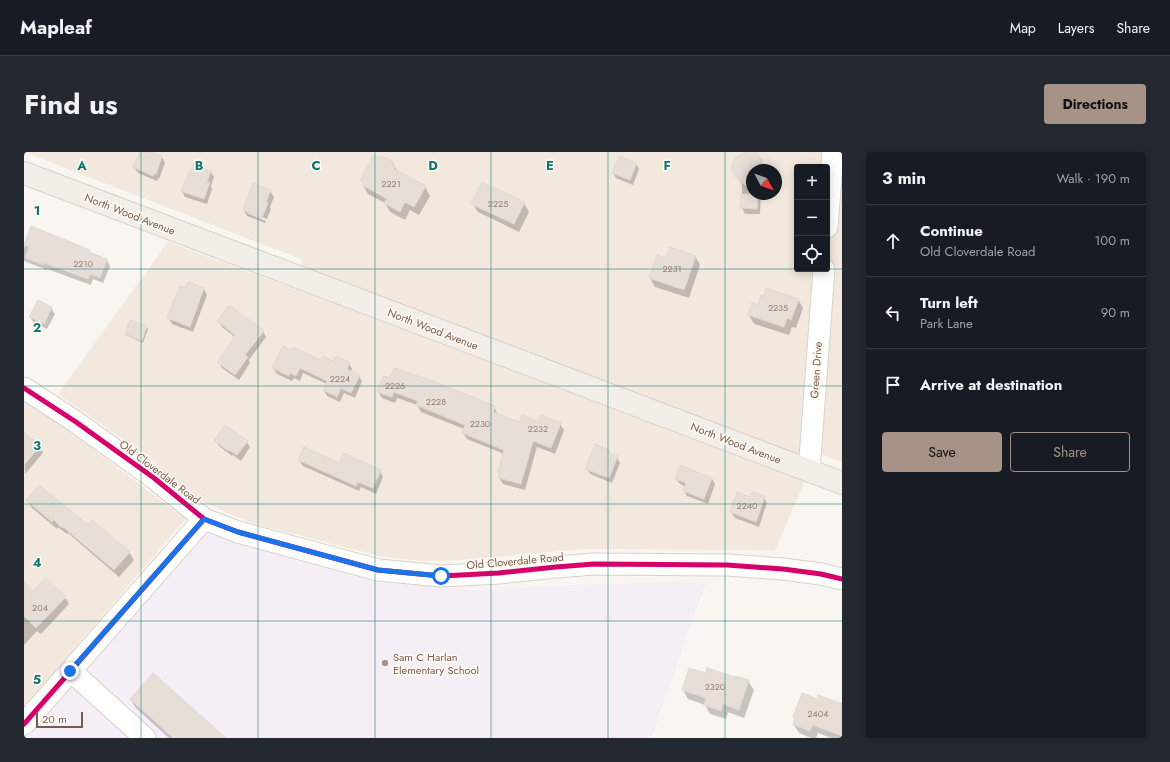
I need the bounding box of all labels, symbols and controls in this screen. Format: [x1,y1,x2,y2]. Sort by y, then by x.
text: Mapleaf [20,14,92,41]
text: Map [1010,18,1036,38]
text: Layers [1058,18,1094,38]
text: Share [1116,18,1150,38]
text: Find us [24,84,118,125]
button: Directions [1044,84,1146,124]
text: A [76,156,87,175]
text: B [195,156,204,175]
text: C [311,156,321,175]
text: D [428,156,438,175]
text: E [546,156,554,175]
text: F [663,156,671,175]
north arrow [746,164,782,200]
map controls [794,164,830,272]
button: + [794,164,830,200]
text: 3 min [882,166,926,190]
text: Walk · 190 m [1057,169,1130,188]
house number: 2221 [381,177,401,190]
street label: North Wood Avenue [82,189,178,239]
house number: 2225 [488,197,508,210]
button: − [794,200,830,236]
text: 1 [34,201,40,220]
text: Continue [920,220,983,242]
icon: ahead [882,230,904,252]
text: 100 m [1095,231,1130,250]
button: locate [794,236,830,272]
text: Old Cloverdale Road [920,242,1035,261]
house number: 2210 [73,257,93,270]
house number: 2231 [662,262,682,275]
text: Turn left [920,292,978,314]
house number: 2235 [768,301,788,314]
icon: left [882,302,904,324]
text: 90 m [1101,303,1130,322]
street label: North Wood Avenue [385,304,481,354]
text: Park Lane [920,314,973,333]
text: 2 [33,318,41,337]
street label: Green Drive [806,341,826,399]
house number: 2224 [330,372,350,385]
icon: arrive [882,374,904,396]
text: Arrive at destination [920,374,1062,396]
house number: 2226 [385,379,405,392]
house number: 2228 [426,395,446,408]
house number: 2230 [470,417,491,430]
street label: North Wood Avenue [688,418,784,468]
house number: 2232 [528,422,548,435]
button: Save [882,432,1002,472]
button: Share [1010,432,1130,472]
text: 3 [33,436,41,455]
street label: Old Cloverdale Road [116,436,204,508]
house number: 2240 [737,499,758,512]
street label: Old Cloverdale Road [466,549,564,573]
text: 4 [32,553,42,572]
route start [432,567,450,585]
house number: 204 [32,601,48,614]
place label: Sam C Harlan Elementary School [393,649,479,678]
marker: Sam C Harlan Elementary School [380,658,390,668]
route end [61,662,79,680]
text: 5 [33,670,41,689]
house number: 2320 [705,680,726,693]
house number: 2404 [807,707,829,720]
scale bar [36,710,83,729]
text: 20 m [42,711,67,727]

